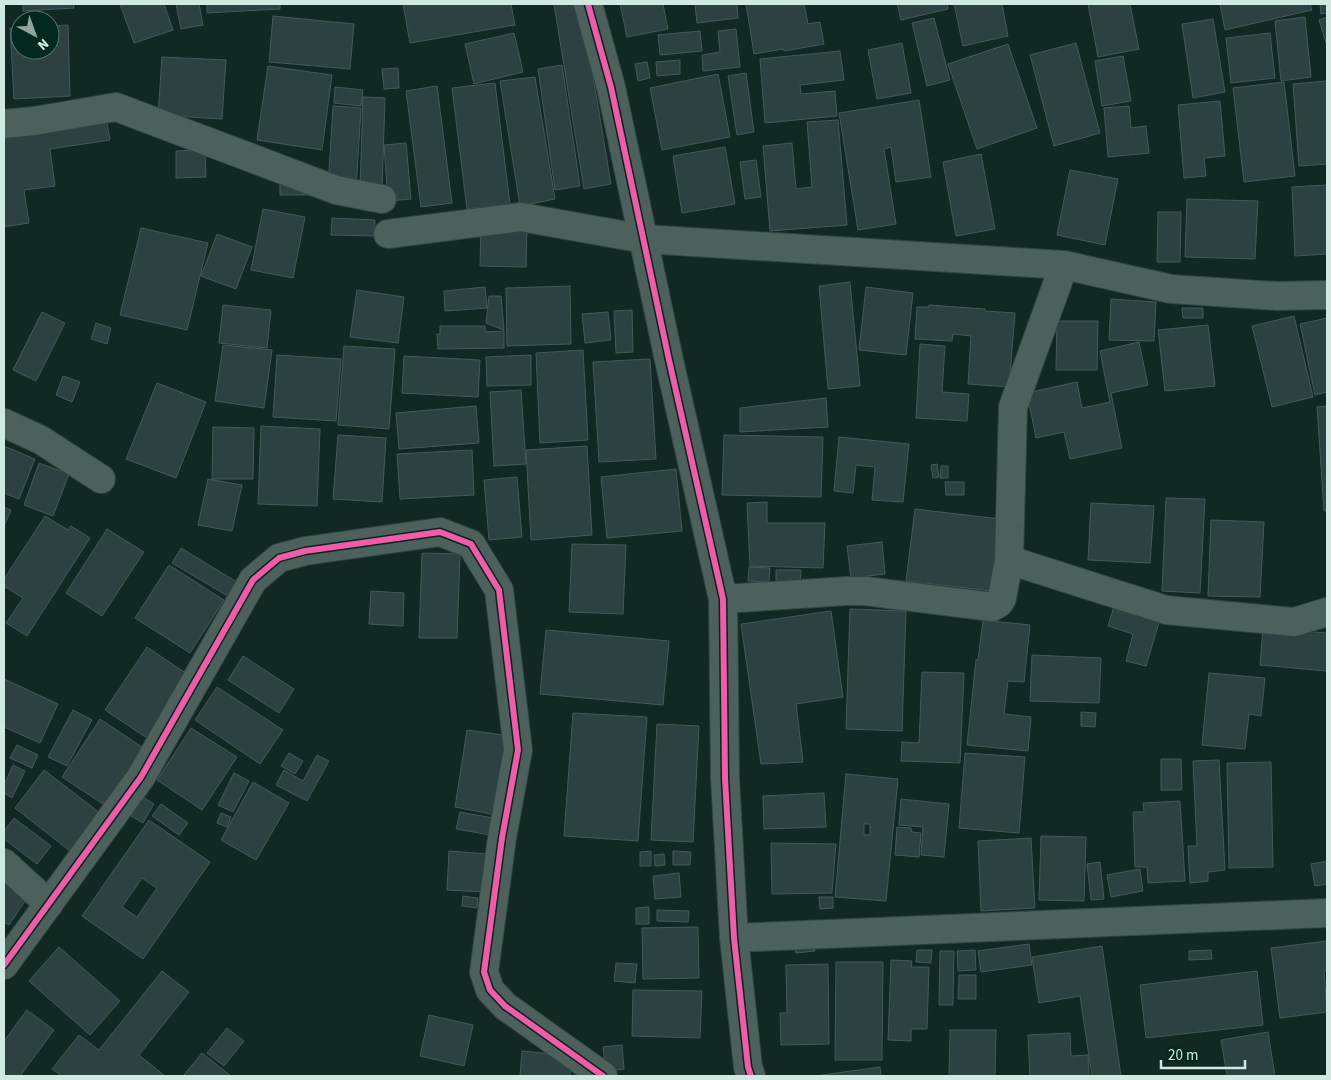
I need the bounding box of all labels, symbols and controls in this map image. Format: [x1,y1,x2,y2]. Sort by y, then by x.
north arrow [10,10,60,60]
text: N [33,33,53,55]
scale bar [1161,1038,1245,1070]
text: 20 m [1168,1045,1198,1066]

